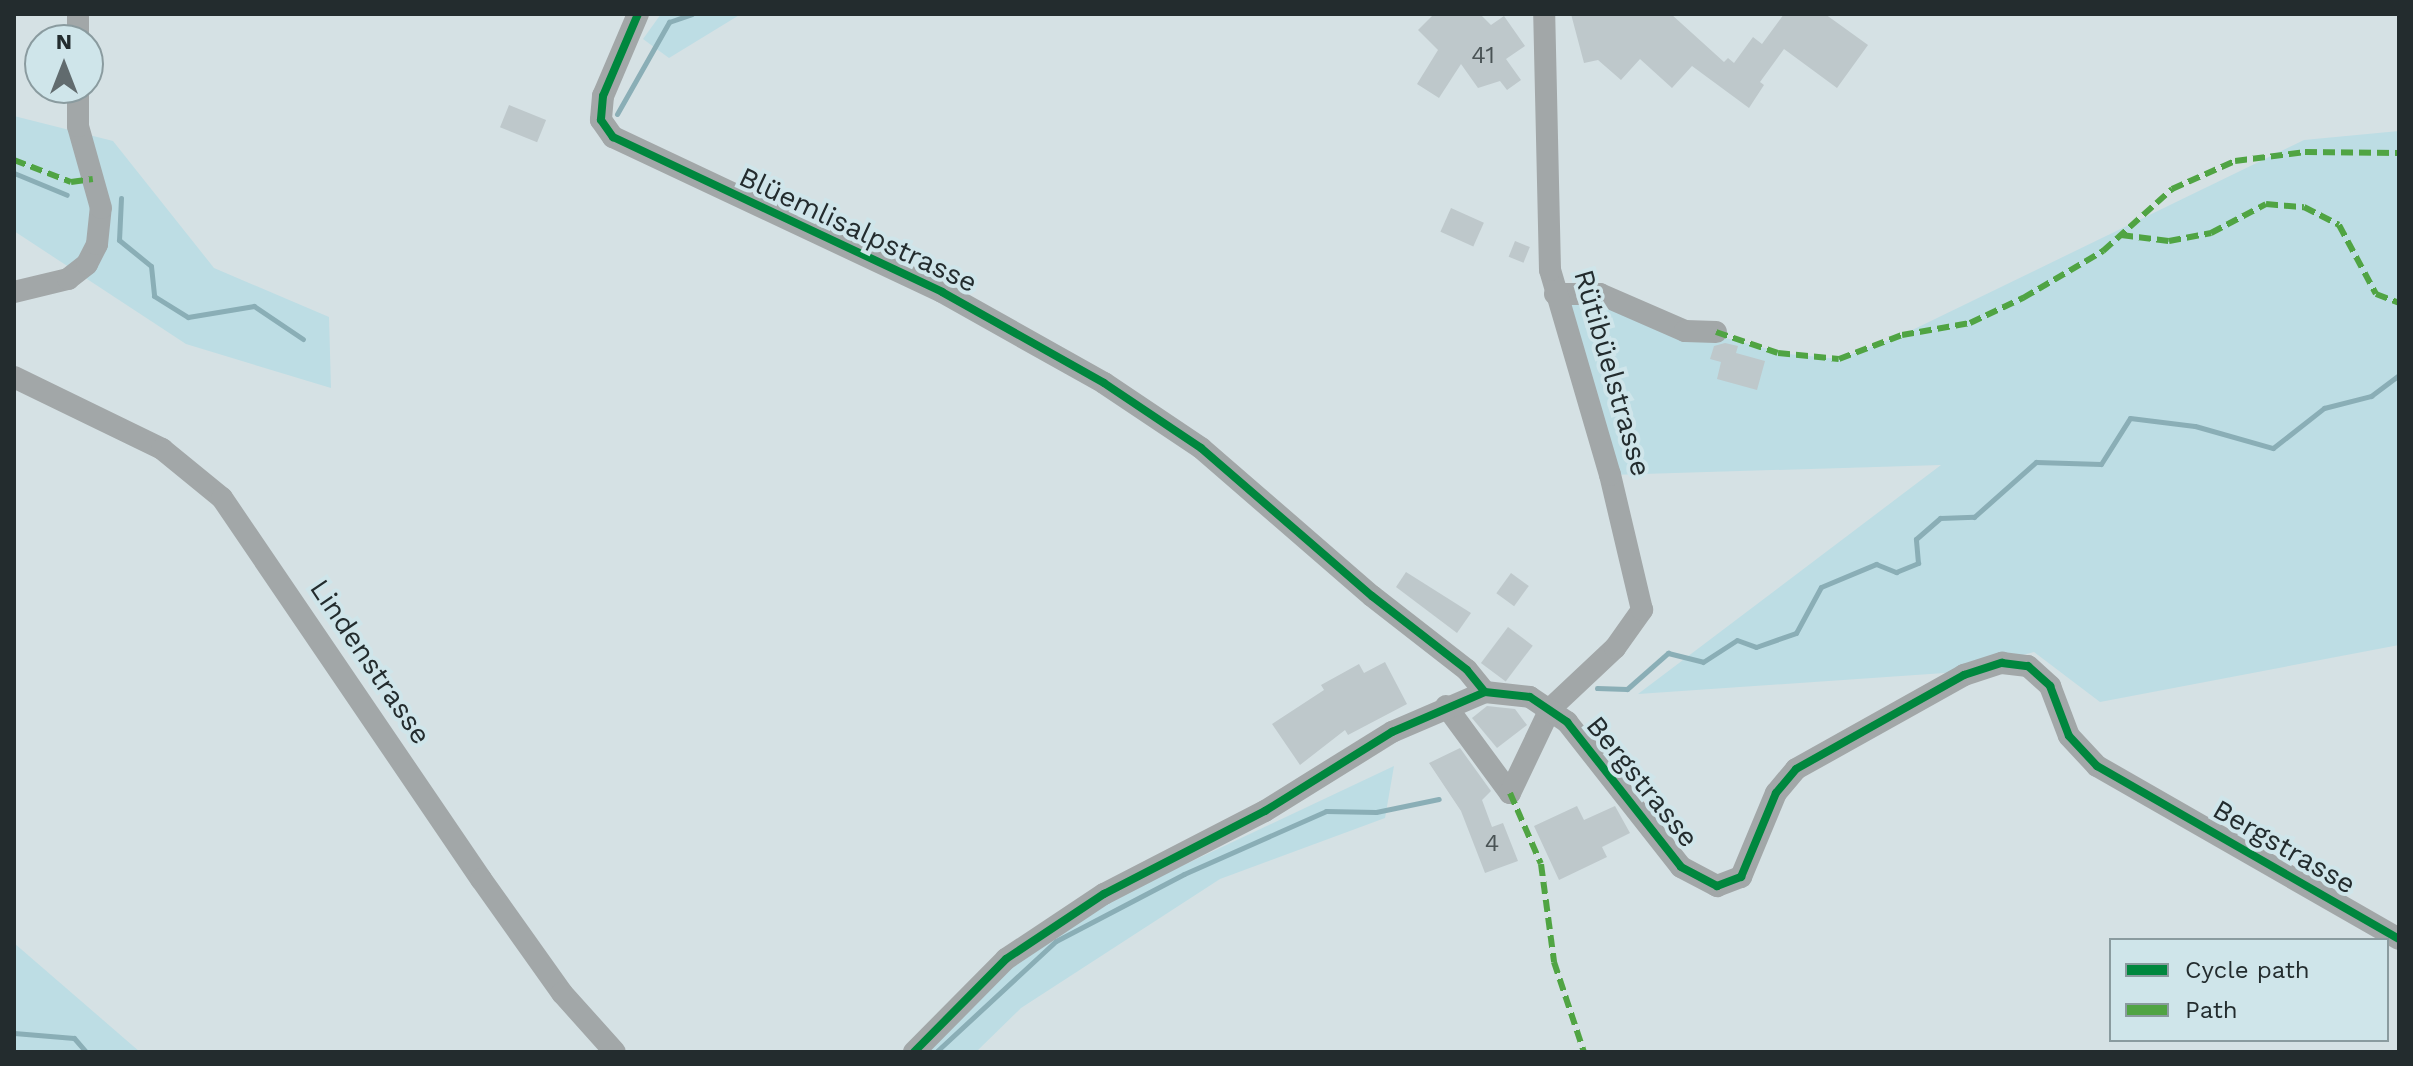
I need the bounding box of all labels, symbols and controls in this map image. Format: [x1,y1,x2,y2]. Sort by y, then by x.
north arrow [24,24,104,104]
text: N [56,29,72,54]
house number: 41 [1471,42,1495,70]
street label: Blüemlisalpstrasse [734,160,982,300]
street label: Rütibüelstrasse [1566,266,1658,480]
street label: Lindenstrasse [303,573,437,751]
street label: Bergstrasse [1579,710,1705,854]
street label: Bergstrasse [2207,793,2361,901]
house number: 4 [1485,830,1499,858]
legend [2109,938,2389,1042]
text: Cycle path [2185,956,2310,984]
text: Path [2185,996,2238,1024]

